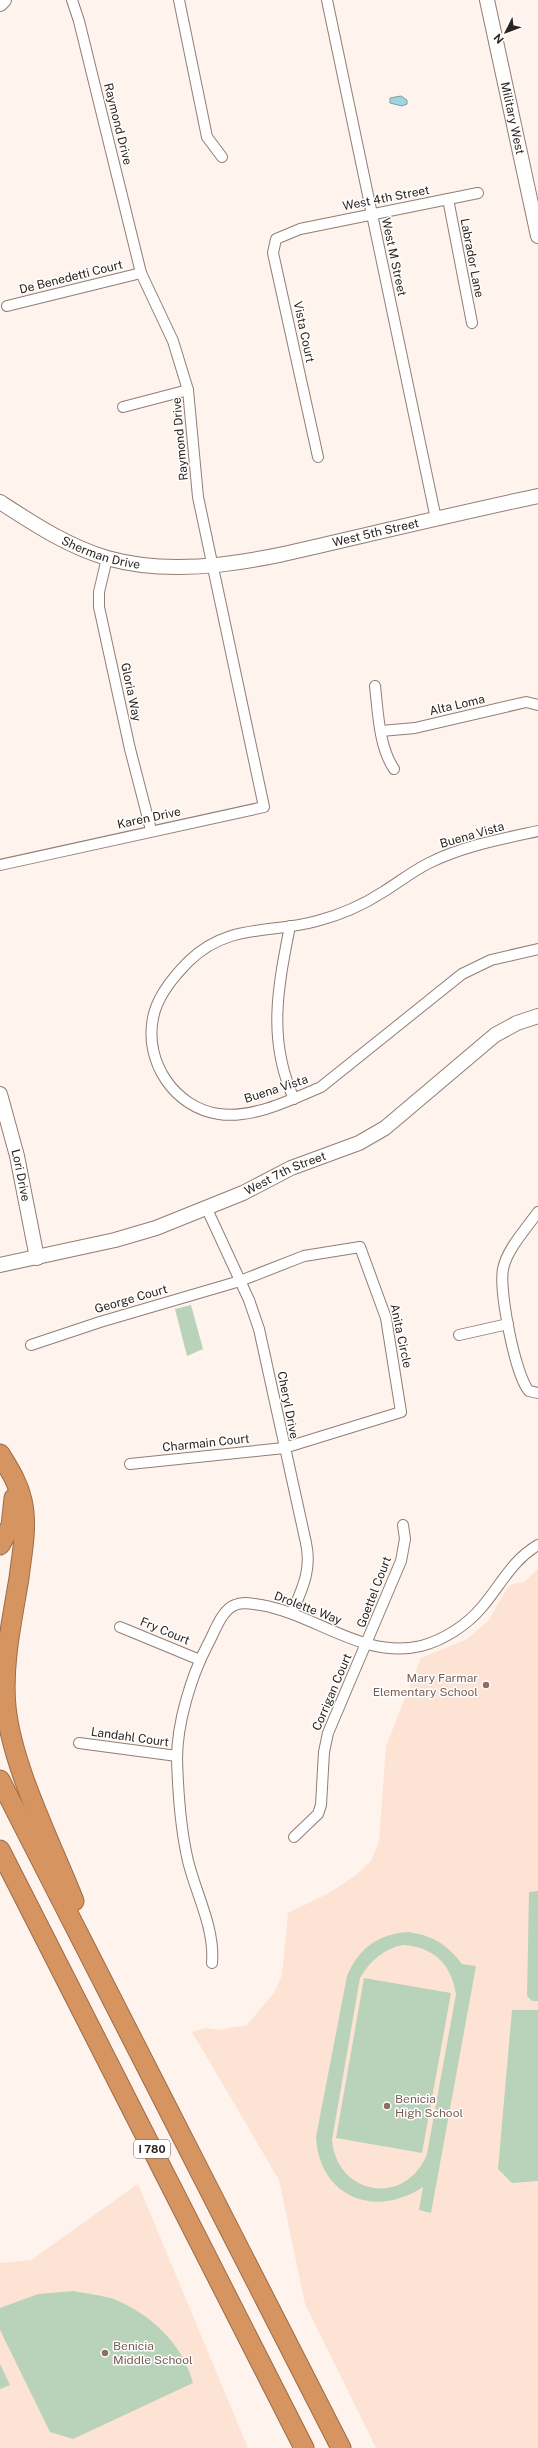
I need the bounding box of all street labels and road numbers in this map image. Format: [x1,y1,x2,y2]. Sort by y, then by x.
street label: Military West [498,81,527,156]
street label: Raymond Drive [101,82,135,167]
street label: West 4th Street [341,183,431,213]
street label: West M Street [379,217,409,298]
street label: Labrador Lane [457,217,487,299]
street label: De Benedetti Court [18,257,124,297]
street label: Vista Court [291,300,317,364]
street label: Raymond Drive [169,396,191,481]
street label: West 5th Street [331,516,421,550]
street label: Sherman Drive [59,533,141,572]
street label: Gloria Way [118,661,144,723]
street label: Alta Loma [428,692,486,718]
street label: Karen Drive [116,804,182,832]
street label: Buena Vista [438,819,506,851]
street label: Buena Vista [242,1072,310,1106]
street label: Lori Drive [8,1148,33,1203]
street label: West 7th Street [242,1149,328,1198]
street label: George Court [93,1282,169,1316]
street label: Anita Circle [387,1303,415,1369]
street label: Cheryl Drive [275,1370,301,1440]
street label: Charmain Court [162,1431,251,1455]
street label: Goettel Court [354,1554,394,1630]
street label: Drolette Way [272,1589,344,1628]
street label: Fry Court [138,1614,192,1648]
street label: Corrigan Court [309,1651,355,1733]
street label: Landahl Court [90,1725,170,1749]
road number: I 780 [134,2140,170,2158]

